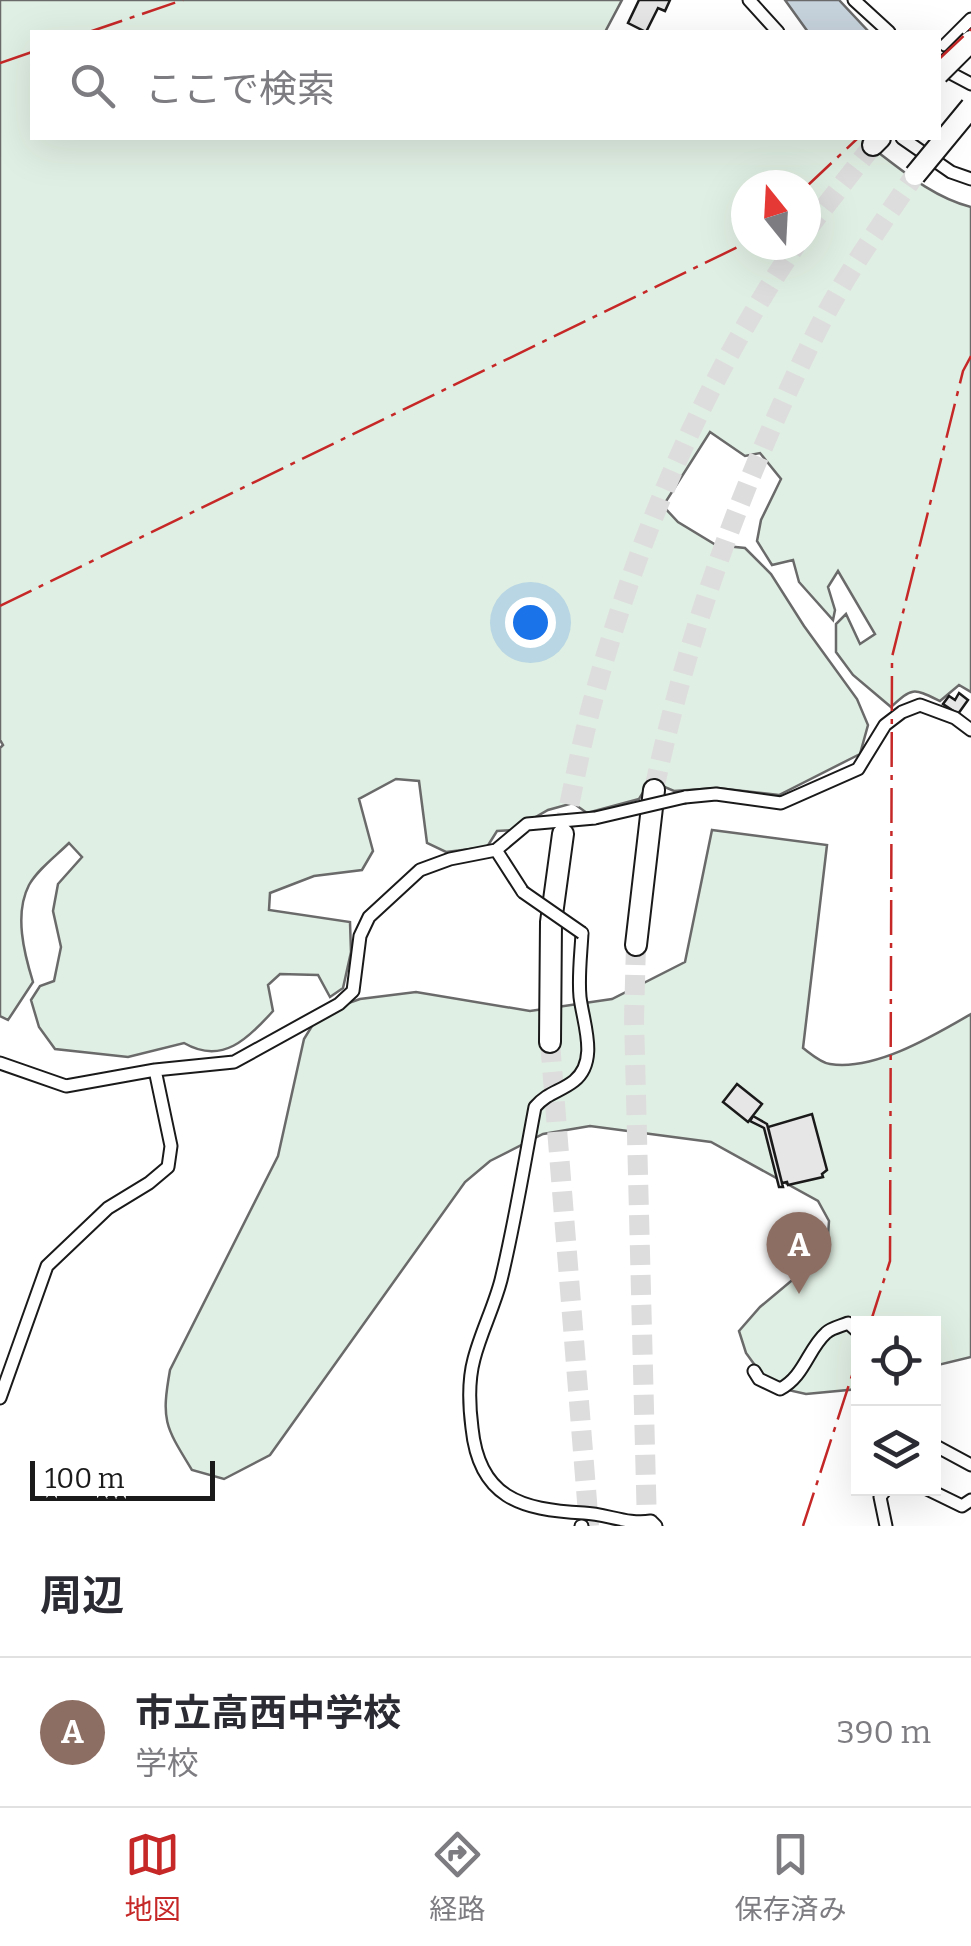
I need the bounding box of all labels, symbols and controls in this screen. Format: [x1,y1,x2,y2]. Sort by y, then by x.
search box [30,30,941,140]
icon: search [65,58,120,113]
text: ここで検索 [145,66,335,112]
north arrow [731,170,821,260]
your location [505,597,556,648]
pin: A [766,1212,832,1294]
map controls [851,1316,941,1496]
button: locate [851,1316,941,1406]
button: layers [851,1406,941,1496]
scale bar [30,1456,215,1500]
text: 100 m [45,1462,125,1495]
text: 周辺 [40,1571,124,1621]
text: 市立高西中学校 [135,1690,401,1736]
text: A [61,1713,84,1751]
text: 390 m [837,1713,931,1751]
text: 学校 [135,1744,199,1782]
tab: 地図 [124,1827,181,1927]
tab: 経路 [429,1827,486,1927]
tab: 保存済み [734,1827,847,1927]

